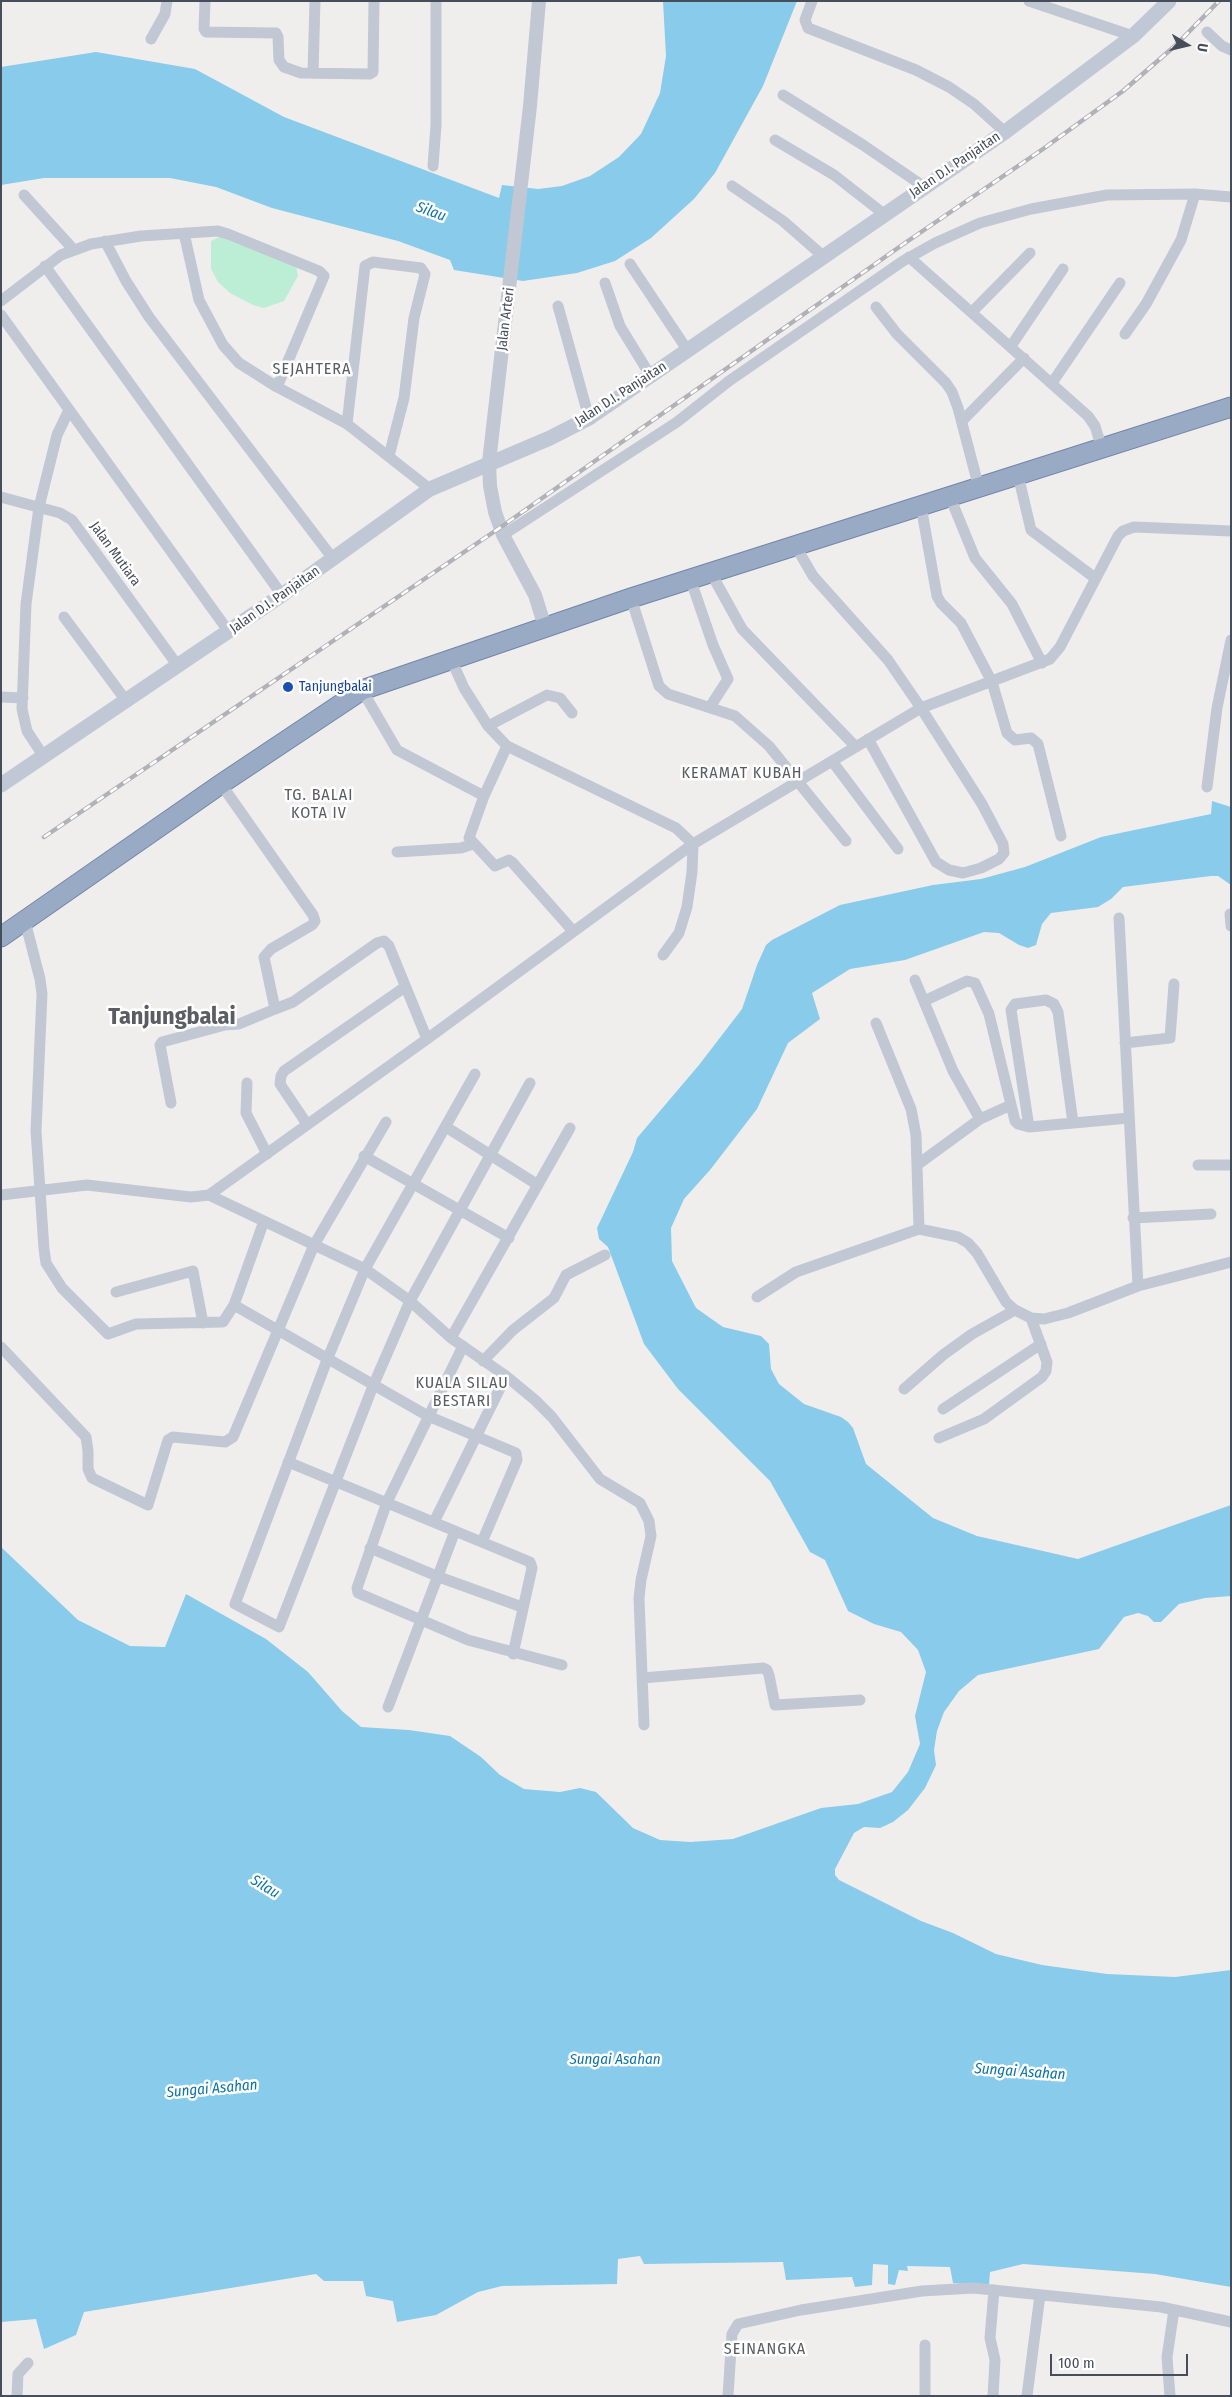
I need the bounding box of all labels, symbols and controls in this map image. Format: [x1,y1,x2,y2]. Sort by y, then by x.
north arrow [1162,20,1212,70]
text: U [1193,42,1211,53]
street label: Jalan D.I. Panjaitan [906,128,1004,202]
water label: Silau [414,198,448,226]
street label: Jalan Arteri [494,286,518,352]
street label: Jalan D.I. Panjaitan [572,358,670,430]
district label: SEJAHTERA [271,360,353,380]
street label: Jalan Mutiara [86,519,144,589]
street label: Jalan D.I. Panjaitan [227,563,323,637]
place label: Tanjungbalai [299,679,372,695]
marker: Tanjungbalai [281,680,295,694]
district label: KERAMAT KUBAH [680,764,804,784]
district label: TG. BALAI KOTA IV [283,786,355,824]
district label: Tanjungbalai [108,1003,236,1031]
district label: KUALA SILAU BESTARI [414,1374,510,1412]
water label: Silau [247,1871,283,1903]
water label: Sungai Asahan [569,2051,661,2069]
water label: Sungai Asahan [974,2060,1066,2084]
water label: Sungai Asahan [166,2076,258,2102]
district label: SEINANGKA [723,2340,807,2360]
scale bar [1052,2344,1190,2376]
text: 100 m [1058,2354,1095,2372]

